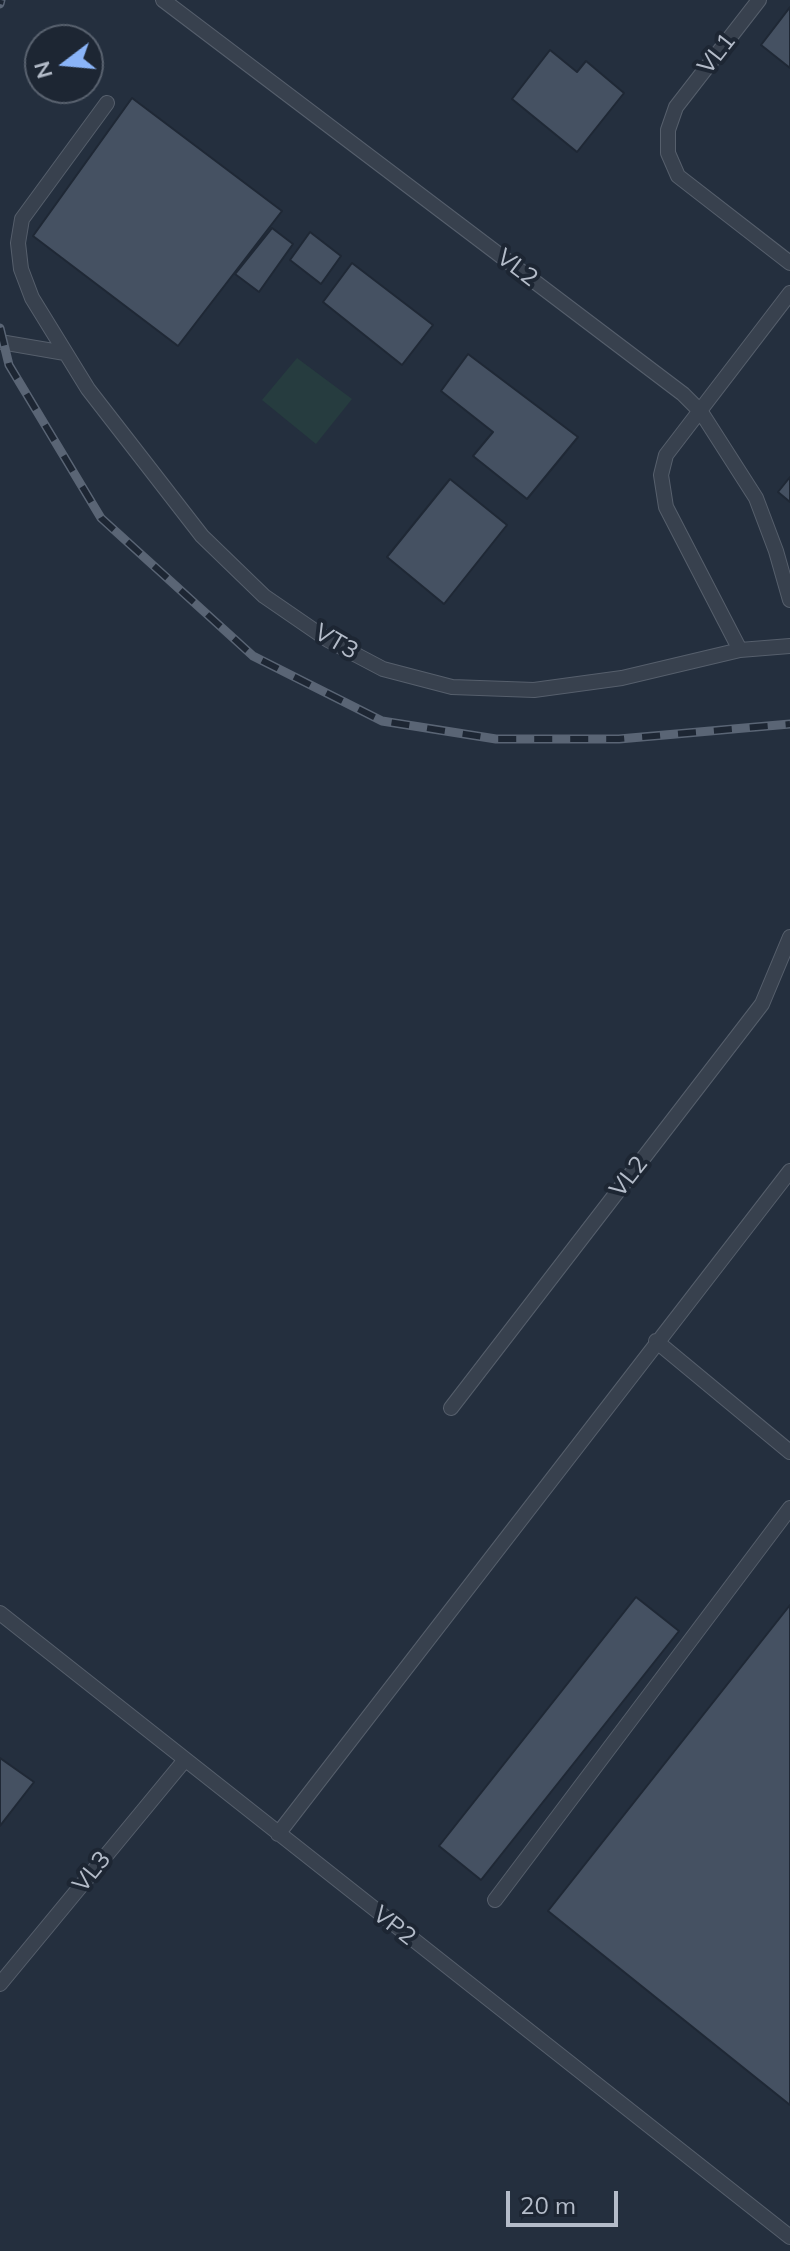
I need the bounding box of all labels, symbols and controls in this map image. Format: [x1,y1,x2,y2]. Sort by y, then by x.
north arrow [24,24,104,104]
street label: VL1 [692,28,742,80]
text: N [27,58,59,82]
street label: VL2 [491,243,543,293]
street label: VT3 [309,618,363,666]
street label: VL2 [604,1151,654,1203]
street label: VL3 [67,1846,117,1898]
street label: VP2 [367,1900,421,1952]
scale bar [510,2175,622,2225]
text: 20 m [520,2190,576,2220]

